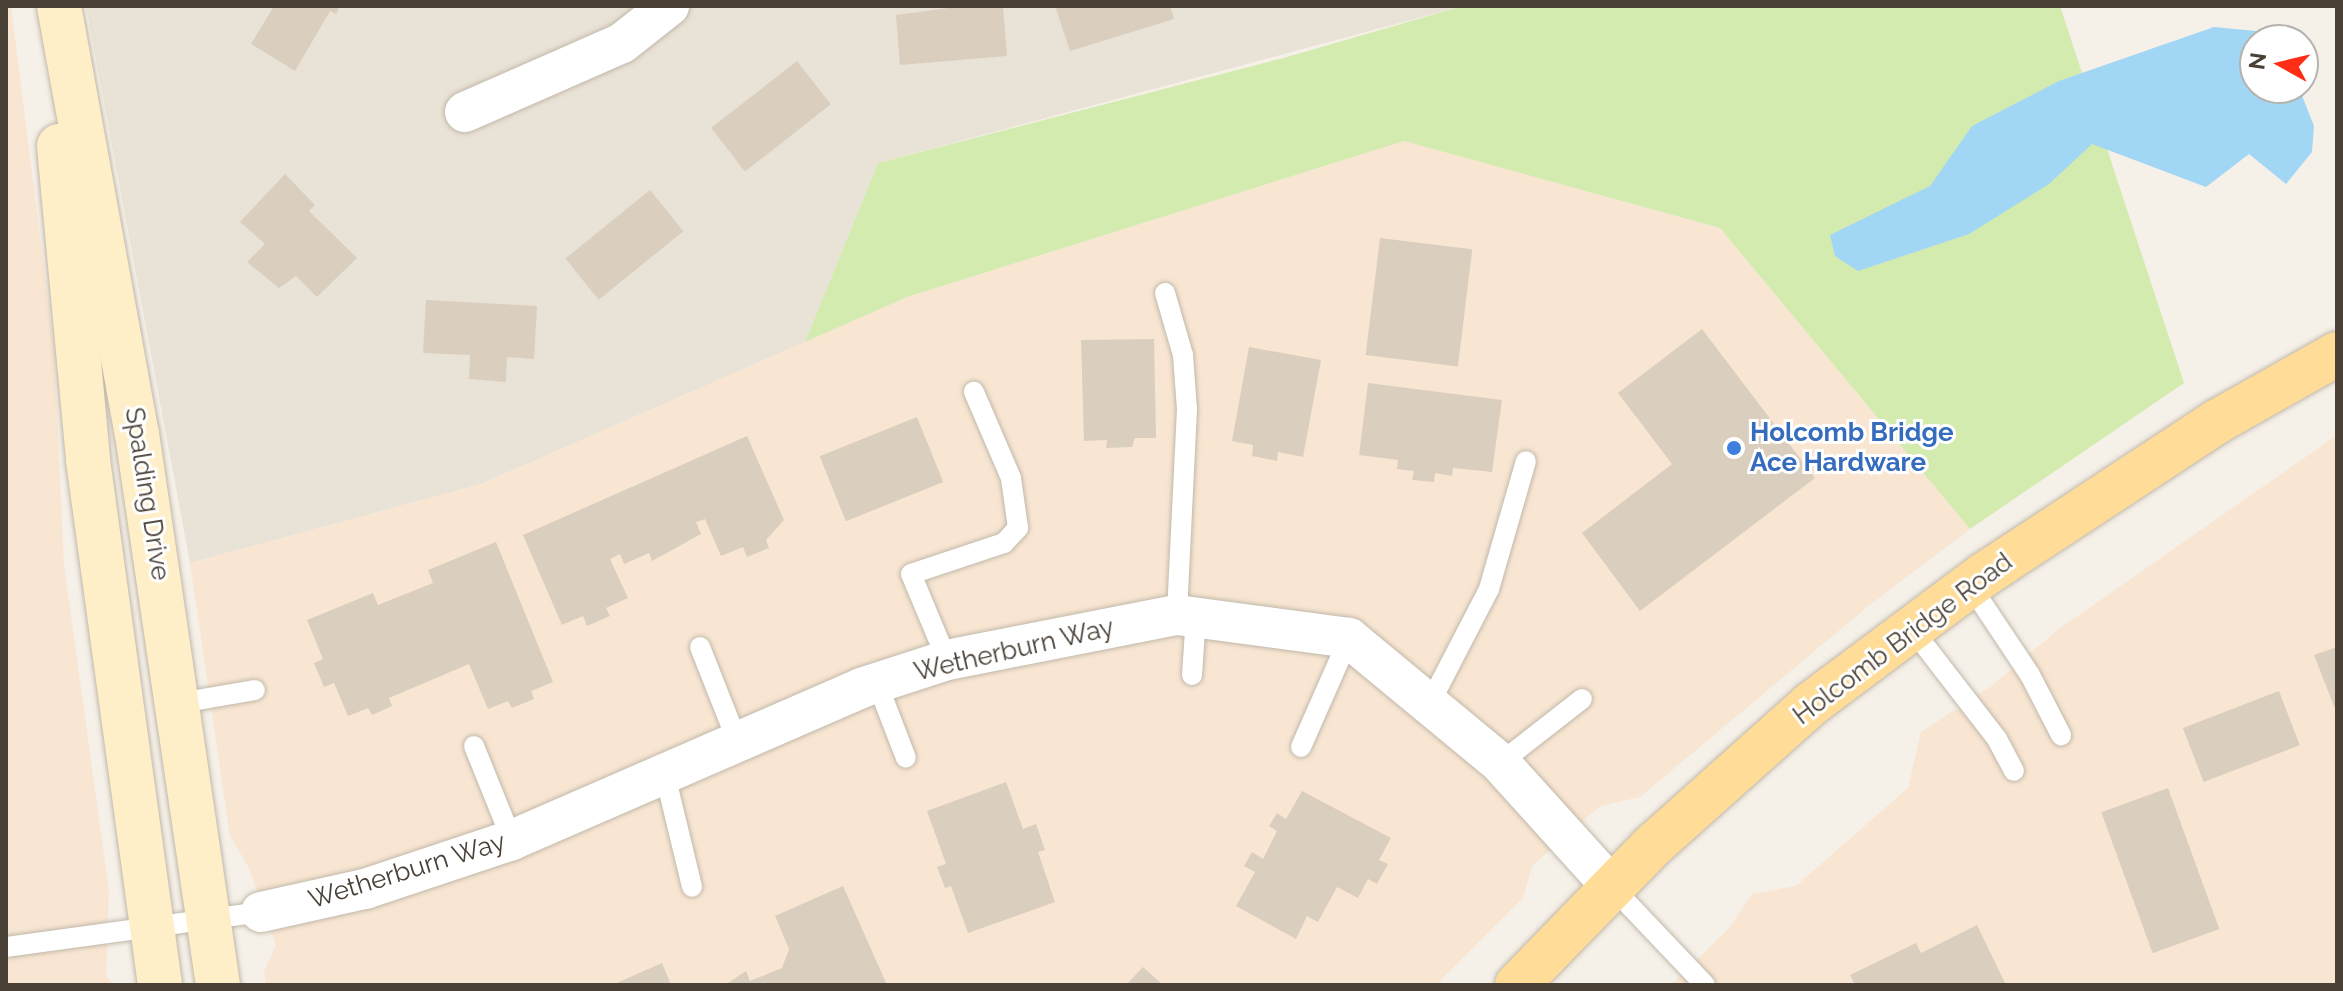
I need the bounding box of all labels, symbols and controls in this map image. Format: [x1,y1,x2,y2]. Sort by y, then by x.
north arrow [2239,24,2319,104]
text: N [2243,51,2271,71]
street label: Spalding Drive [118,405,176,583]
place label: Holcomb Bridge Ace Hardware [1750,417,1954,478]
marker: Holcomb Bridge Ace Hardware [1725,439,1743,457]
street label: Holcomb Bridge Road [1787,546,2019,732]
street label: Wetherburn Way [911,612,1117,688]
street label: Wetherburn Way [304,826,510,916]

